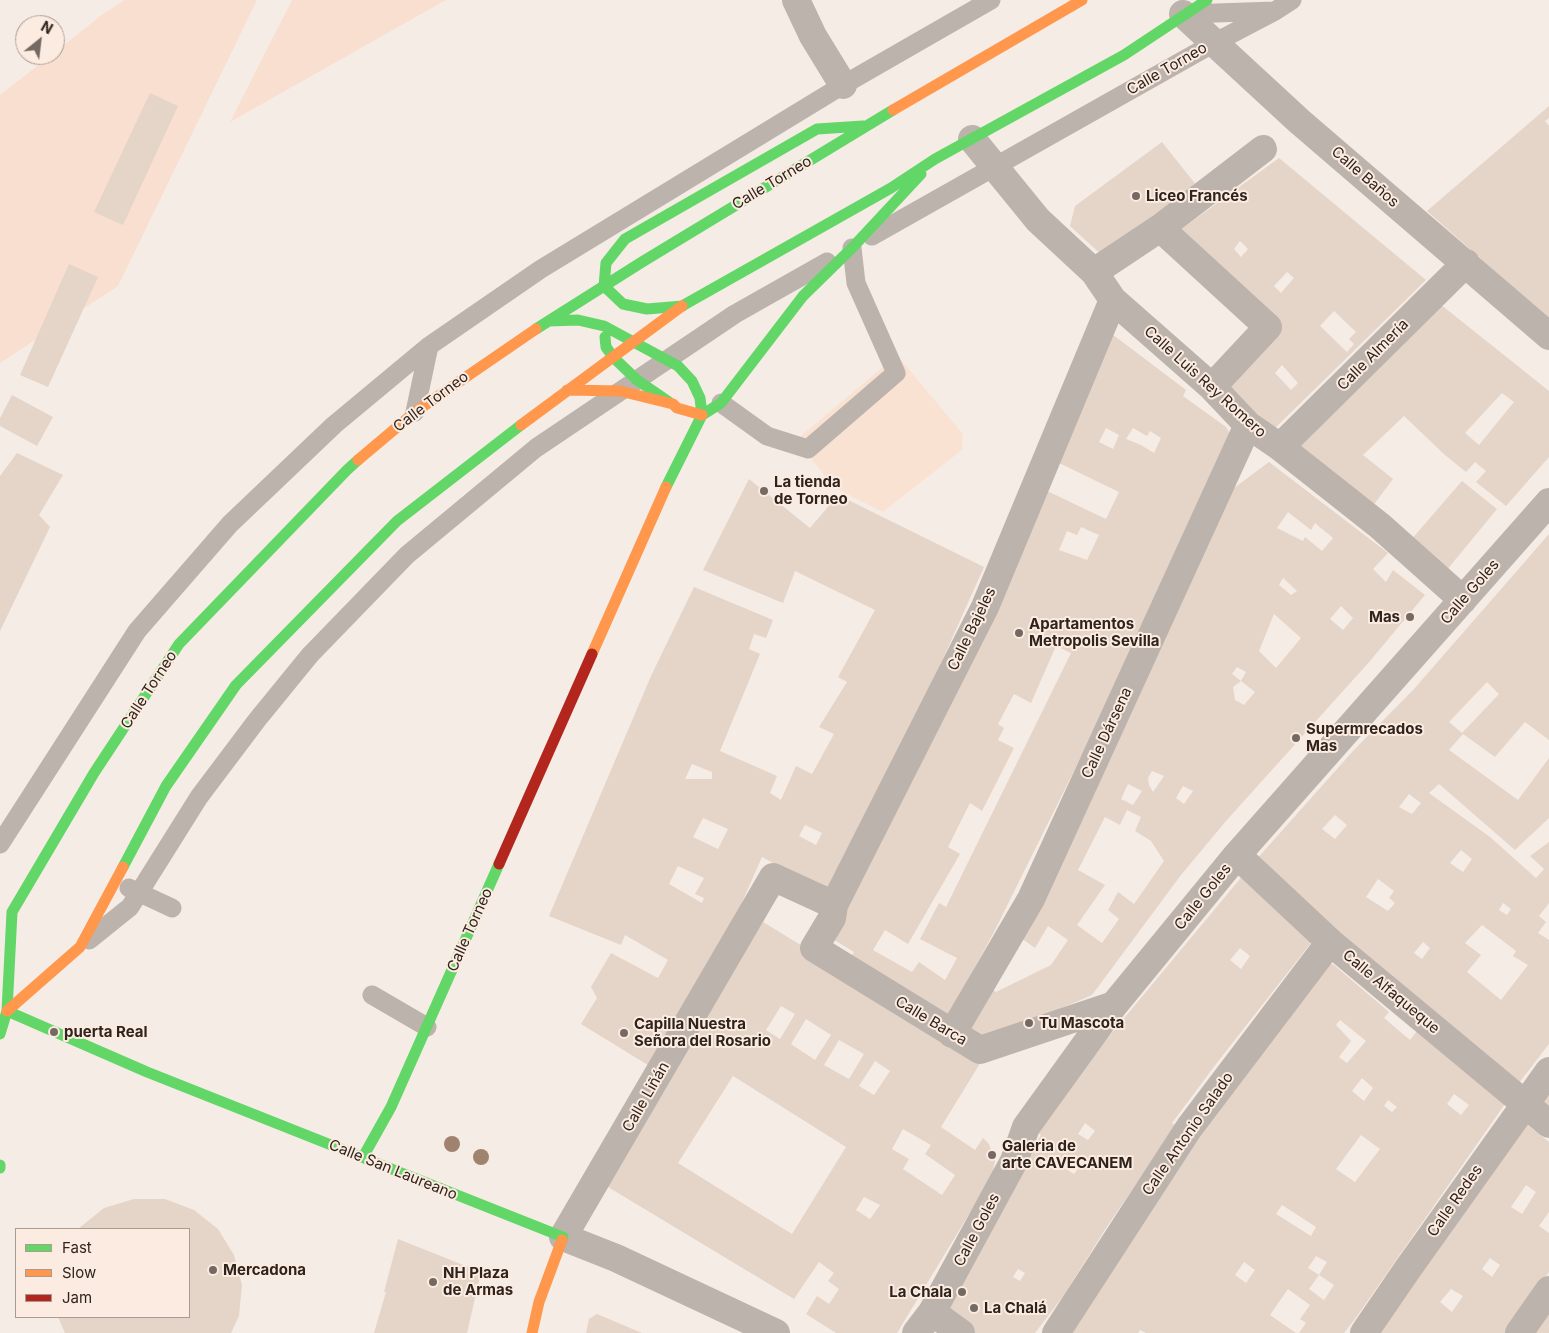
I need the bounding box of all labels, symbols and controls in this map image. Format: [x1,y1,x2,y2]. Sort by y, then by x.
north arrow [15,15,65,65]
text: N [38,17,56,37]
street label: Calle Torneo [1124,39,1210,99]
street label: Calle Baños [1328,143,1402,211]
street label: Calle Torneo [729,152,815,214]
place label: Liceo Francés [1146,187,1248,205]
marker: Liceo Francés [1130,190,1142,202]
street label: Calle Almería [1334,316,1412,394]
street label: Calle Luis Rey Romero [1140,322,1270,442]
street label: Calle Torneo [390,368,472,436]
place label: La tienda de Torneo [774,473,848,508]
marker: La tienda de Torneo [758,485,770,497]
street label: Calle Goles [1437,556,1503,628]
street label: Calle Bajeles [944,584,1000,674]
place label: Mas [1369,608,1400,626]
marker: Mas [1404,611,1416,623]
place label: Apartamentos Metropolis Sevilla [1029,615,1159,650]
marker: Apartamentos Metropolis Sevilla [1013,627,1025,639]
street label: Calle Torneo [117,648,181,732]
street label: Calle Dársena [1078,685,1136,781]
place label: Supermrecados Mas [1306,720,1423,755]
marker: Supermrecados Mas [1290,732,1302,744]
street label: Calle Goles [1171,860,1235,934]
street label: Calle Torneo [444,885,496,975]
street label: Calle Alfaqueque [1339,946,1443,1038]
street label: Calle Barca [892,993,970,1049]
place label: Tu Mascota [1039,1014,1124,1032]
place label: Capilla Nuestra Señora del Rosario [634,1015,771,1050]
marker: Tu Mascota [1023,1017,1035,1029]
place label: puerta Real [64,1023,147,1041]
marker: puerta Real [48,1026,60,1038]
marker: Capilla Nuestra Señora del Rosario [618,1027,630,1039]
street label: Calle Liñán [619,1059,673,1135]
street label: Calle Antonio Salado [1139,1069,1237,1199]
street label: Calle San Laureano [326,1136,460,1204]
place label: Galeria de arte CAVECANEM [1002,1137,1132,1172]
marker: Galeria de arte CAVECANEM [986,1149,998,1161]
street label: Calle Redes [1424,1162,1486,1240]
street label: Calle Goles [950,1190,1004,1270]
legend [15,1228,190,1318]
text: Fast [62,1238,92,1257]
place label: Mercadona [223,1261,306,1279]
text: Slow [62,1263,96,1282]
marker: Mercadona [207,1264,219,1276]
place label: NH Plaza de Armas [443,1264,513,1299]
marker: NH Plaza de Armas [427,1276,439,1288]
place label: La Chala [889,1283,952,1301]
marker: La Chala [956,1286,968,1298]
text: Jam [62,1288,92,1307]
place label: La Chalá [984,1299,1047,1317]
marker: La Chalá [968,1302,980,1314]

